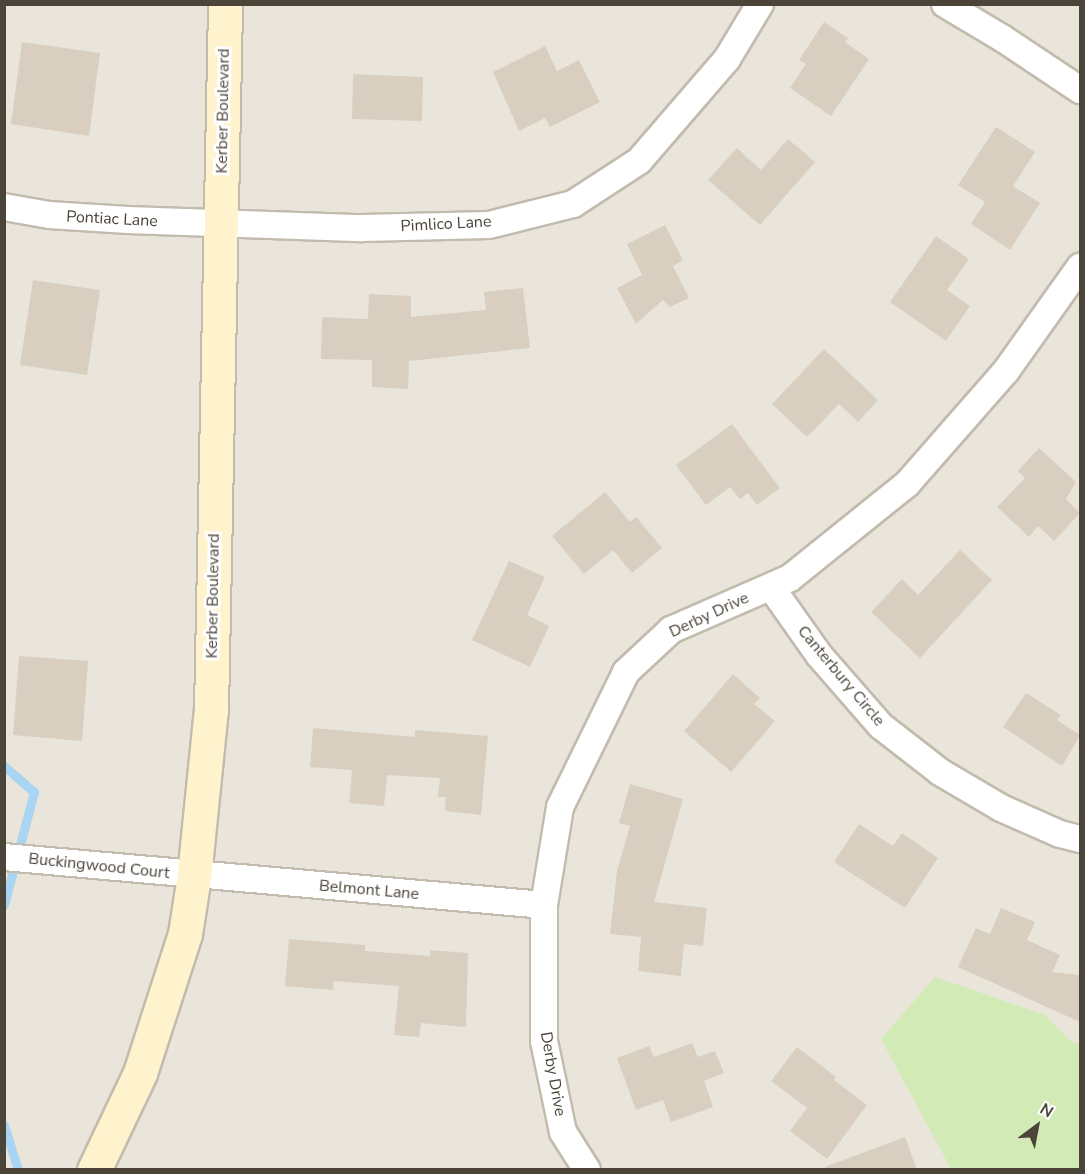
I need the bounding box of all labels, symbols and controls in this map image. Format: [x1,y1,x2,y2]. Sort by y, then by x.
street label: Kerber Boulevard [212,48,234,174]
street label: Pontiac Lane [66,207,158,231]
street label: Pimlico Lane [400,212,492,236]
street label: Kerber Boulevard [202,533,224,659]
street label: Derby Drive [666,588,752,642]
street label: Canterbury Circle [793,622,889,730]
street label: Buckingwood Court [27,849,171,883]
street label: Belmont Lane [318,876,420,904]
street label: Derby Drive [536,1030,570,1118]
north arrow [1007,1096,1067,1156]
text: N [1036,1098,1057,1123]

